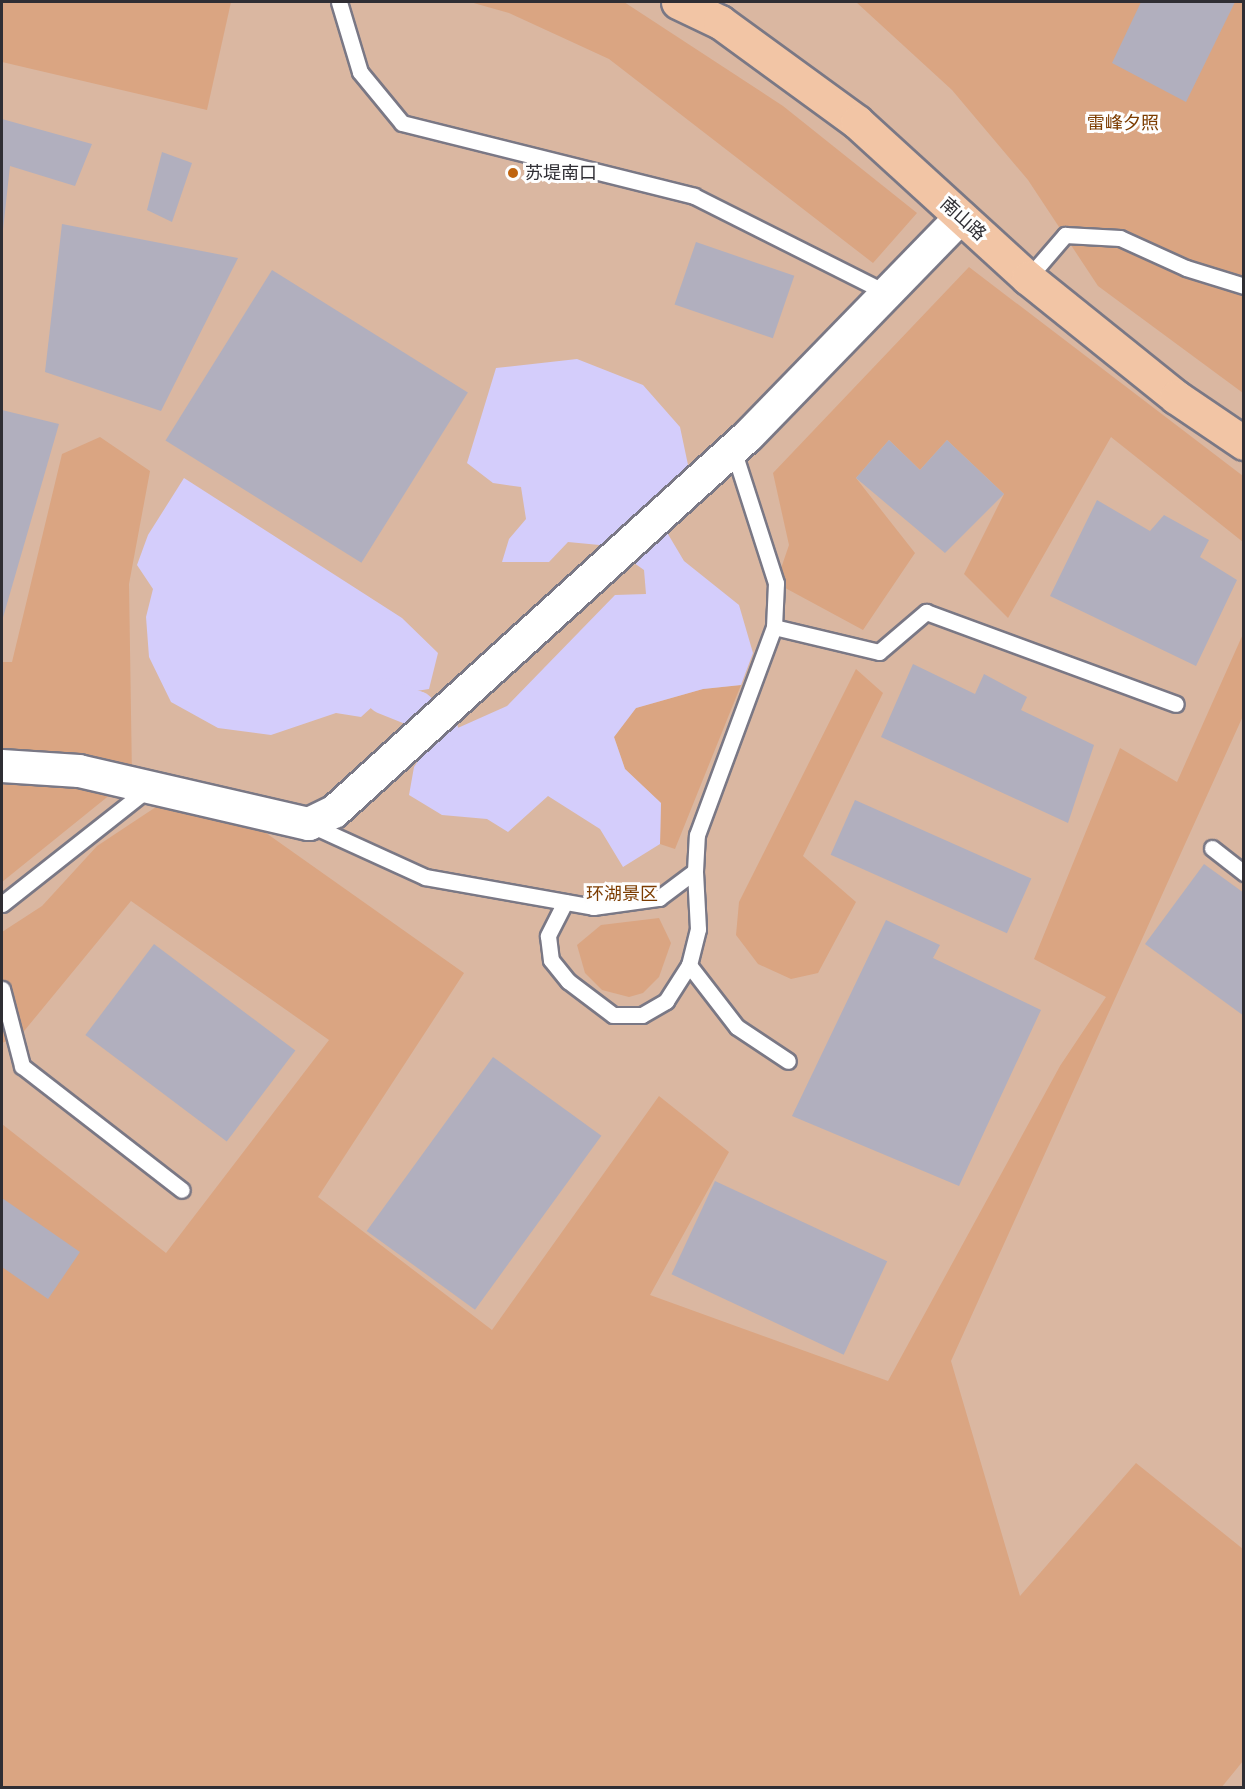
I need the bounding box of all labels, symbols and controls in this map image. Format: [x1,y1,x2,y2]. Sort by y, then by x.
park label: 雷峰夕照 [1087,112,1159,134]
place label: 苏堤南口 [525,162,597,184]
marker: 苏堤南口 [506,166,520,180]
street label: 南山路 [936,193,990,245]
park label: 环湖景区 [586,883,658,905]

